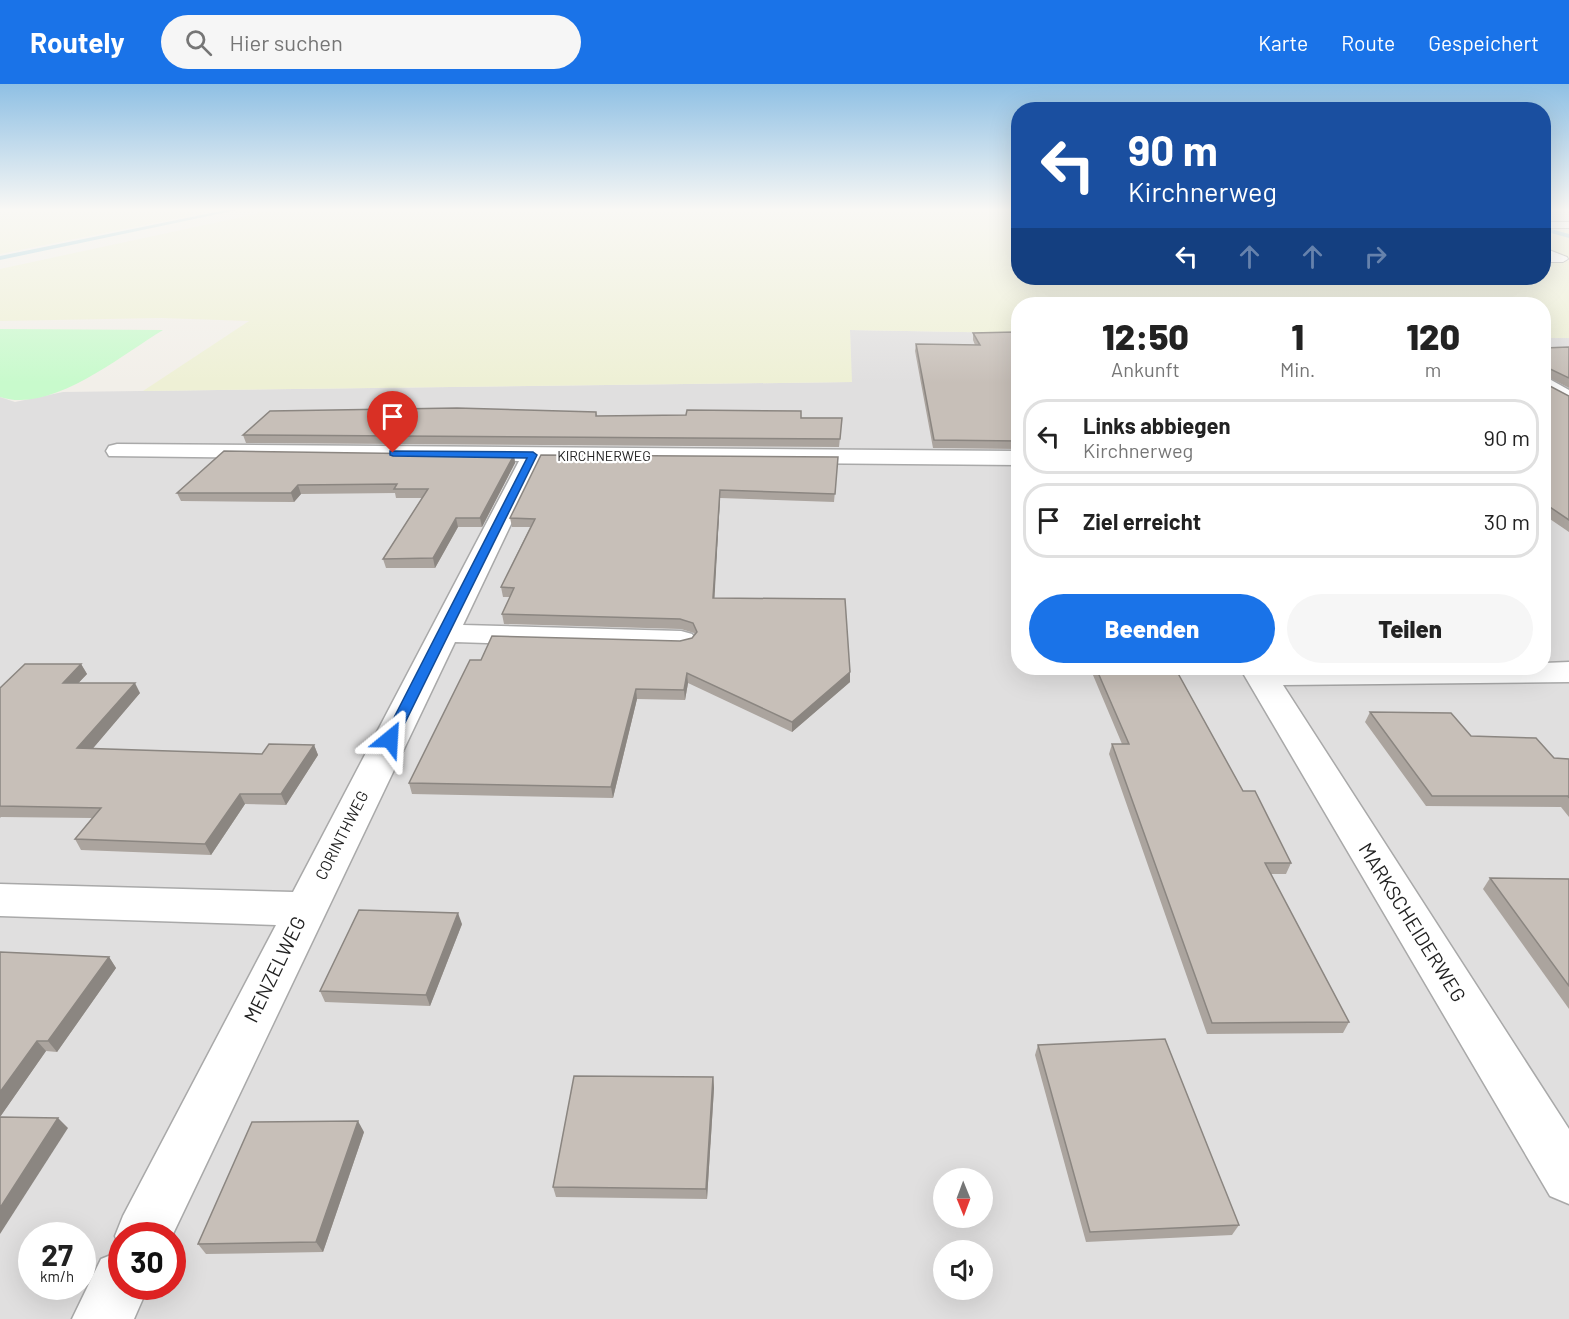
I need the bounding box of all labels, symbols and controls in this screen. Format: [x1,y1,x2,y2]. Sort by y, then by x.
search box [161,15,581,69]
text: Routely [30,25,125,59]
icon: search [182,26,215,59]
text: Hier suchen [230,29,343,55]
text: Karte [1258,30,1308,55]
text: Route [1341,30,1395,55]
text: Gespeichert [1428,30,1539,55]
text: 90 m [1128,124,1218,174]
icon: left [1029,126,1107,204]
text: Kirchnerweg [1128,175,1277,207]
icon: left [1170,240,1203,273]
icon: ahead [1233,240,1266,273]
icon: ahead [1296,240,1329,273]
icon: right [1359,240,1392,273]
text: 12:50 [1102,314,1189,357]
text: 1 [1291,314,1304,357]
text: 120 [1406,314,1460,357]
text: Ankunft [1111,357,1180,381]
text: Min. [1280,357,1315,381]
text: m [1425,357,1441,381]
pin [367,391,418,453]
icon: arrive [376,400,409,433]
text: Links abbiegen [1083,412,1231,438]
icon: left [1032,420,1065,453]
text: 90 m [1484,424,1530,450]
text: Kirchnerweg [1083,438,1193,462]
street label: KIRCHNERWEG [557,447,651,464]
icon: arrive [1032,504,1065,537]
text: Ziel erreicht [1083,508,1201,534]
text: 30 m [1484,508,1530,534]
button: Beenden [1029,594,1275,663]
button: Teilen [1287,594,1533,663]
position arrow [358,707,422,771]
street label: CORINTHWEG [310,787,372,883]
street label: MARKSCHEIDERWEG [1354,838,1472,1006]
street label: MENZELWEG [238,912,310,1026]
north arrow [933,1168,993,1228]
map controls [933,1168,993,1300]
speed limit sign: 30 [108,1222,186,1300]
text: 27 [41,1236,73,1272]
button: sound [933,1240,993,1300]
text: km/h [40,1267,74,1285]

